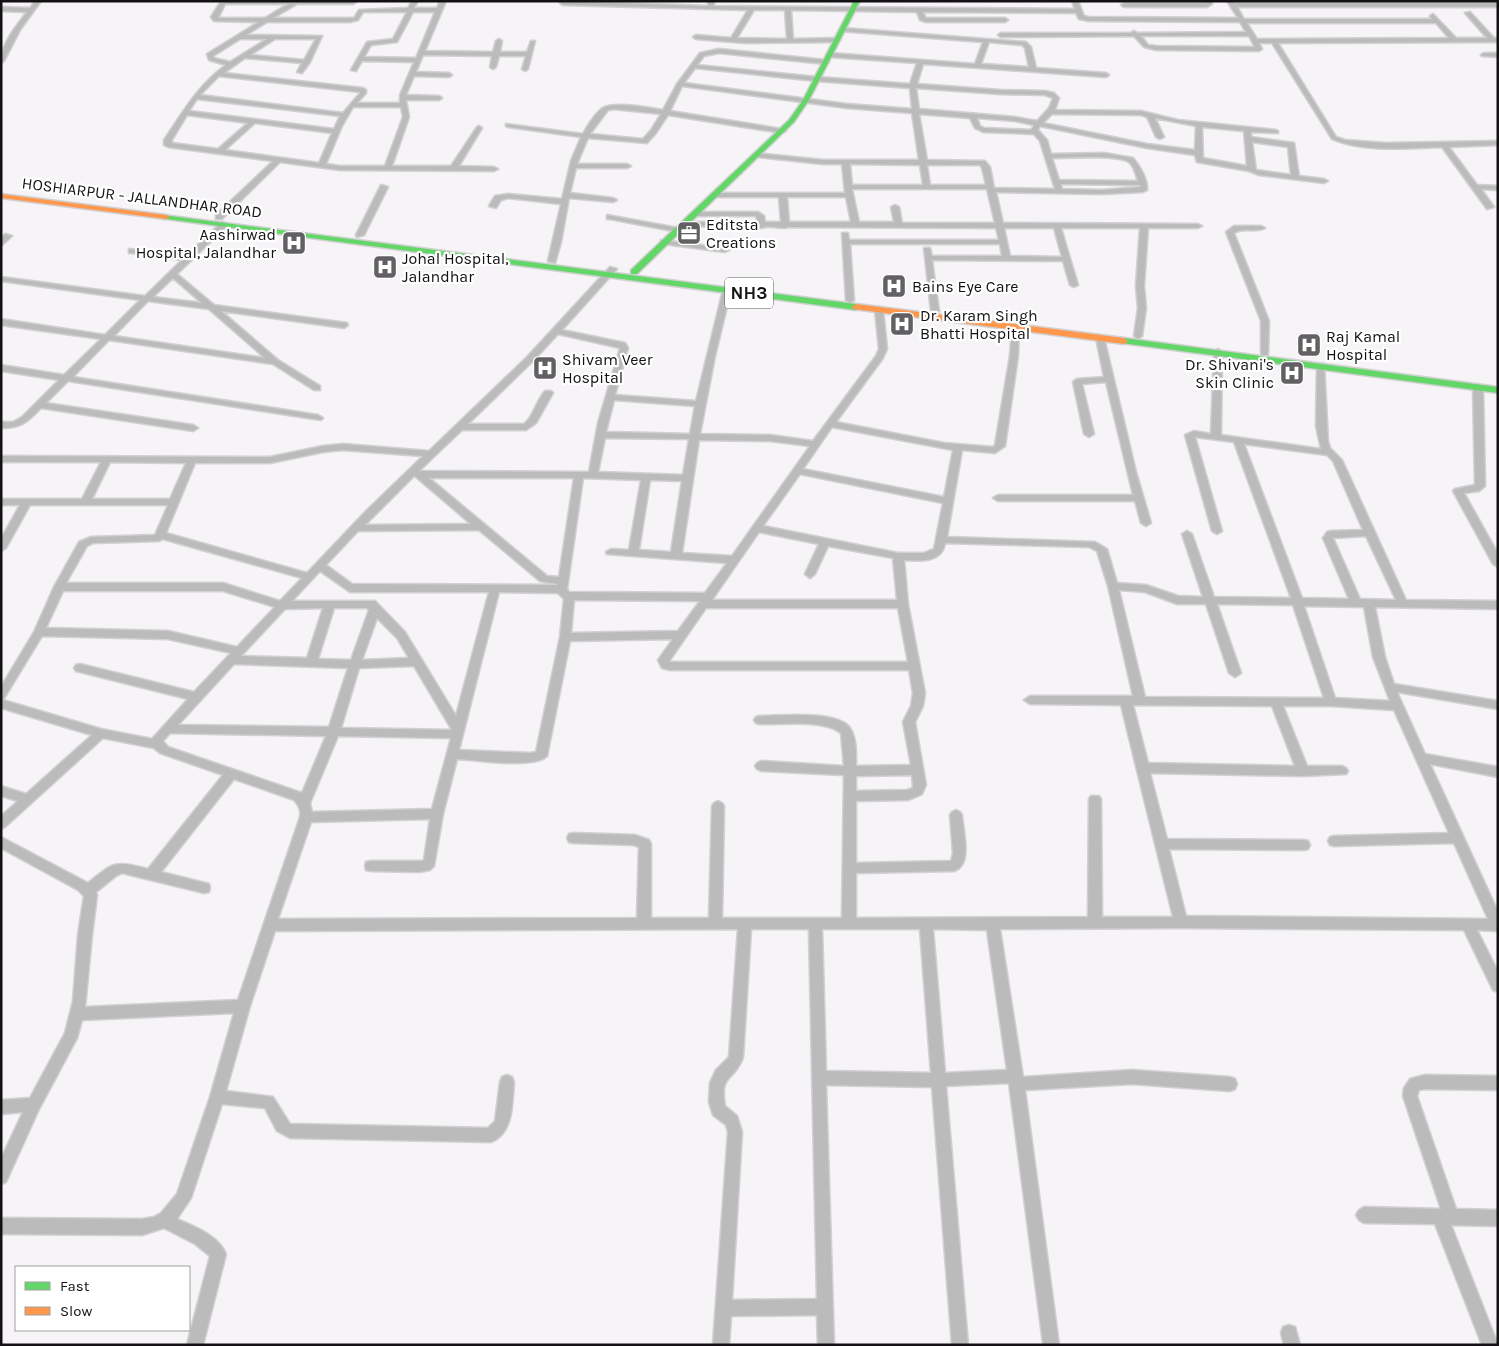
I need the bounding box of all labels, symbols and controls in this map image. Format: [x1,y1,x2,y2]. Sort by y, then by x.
street label: HOSHIARPUR - JALLANDHAR ROAD [21,173,263,222]
place label: Editsta Creations [706,215,776,252]
office icon: Editsta Creations [676,220,702,246]
place label: Aashirwad Hospital, Jalandhar [136,225,276,262]
hospital icon: Aashirwad Hospital, Jalandhar [281,230,307,256]
place label: Johal Hospital, Jalandhar [402,249,509,286]
hospital icon: Johal Hospital, Jalandhar [372,254,398,280]
hospital icon: Bains Eye Care [881,273,907,299]
place label: Bains Eye Care [912,277,1018,296]
road number: NH3 [725,278,773,308]
place label: Dr. Karam Singh Bhatti Hospital [920,306,1038,343]
hospital icon: Dr. Karam Singh Bhatti Hospital [889,311,915,337]
place label: Raj Kamal Hospital [1326,327,1400,364]
hospital icon: Raj Kamal Hospital [1296,332,1322,358]
place label: Shivam Veer Hospital [562,350,653,387]
hospital icon: Shivam Veer Hospital [532,355,558,381]
place label: Dr. Shivani's Skin Clinic [1185,355,1274,392]
hospital icon: Dr. Shivani's Skin Clinic [1279,360,1305,386]
legend [15,1266,190,1331]
text: Fast [60,1277,90,1295]
text: Slow [60,1302,92,1320]

